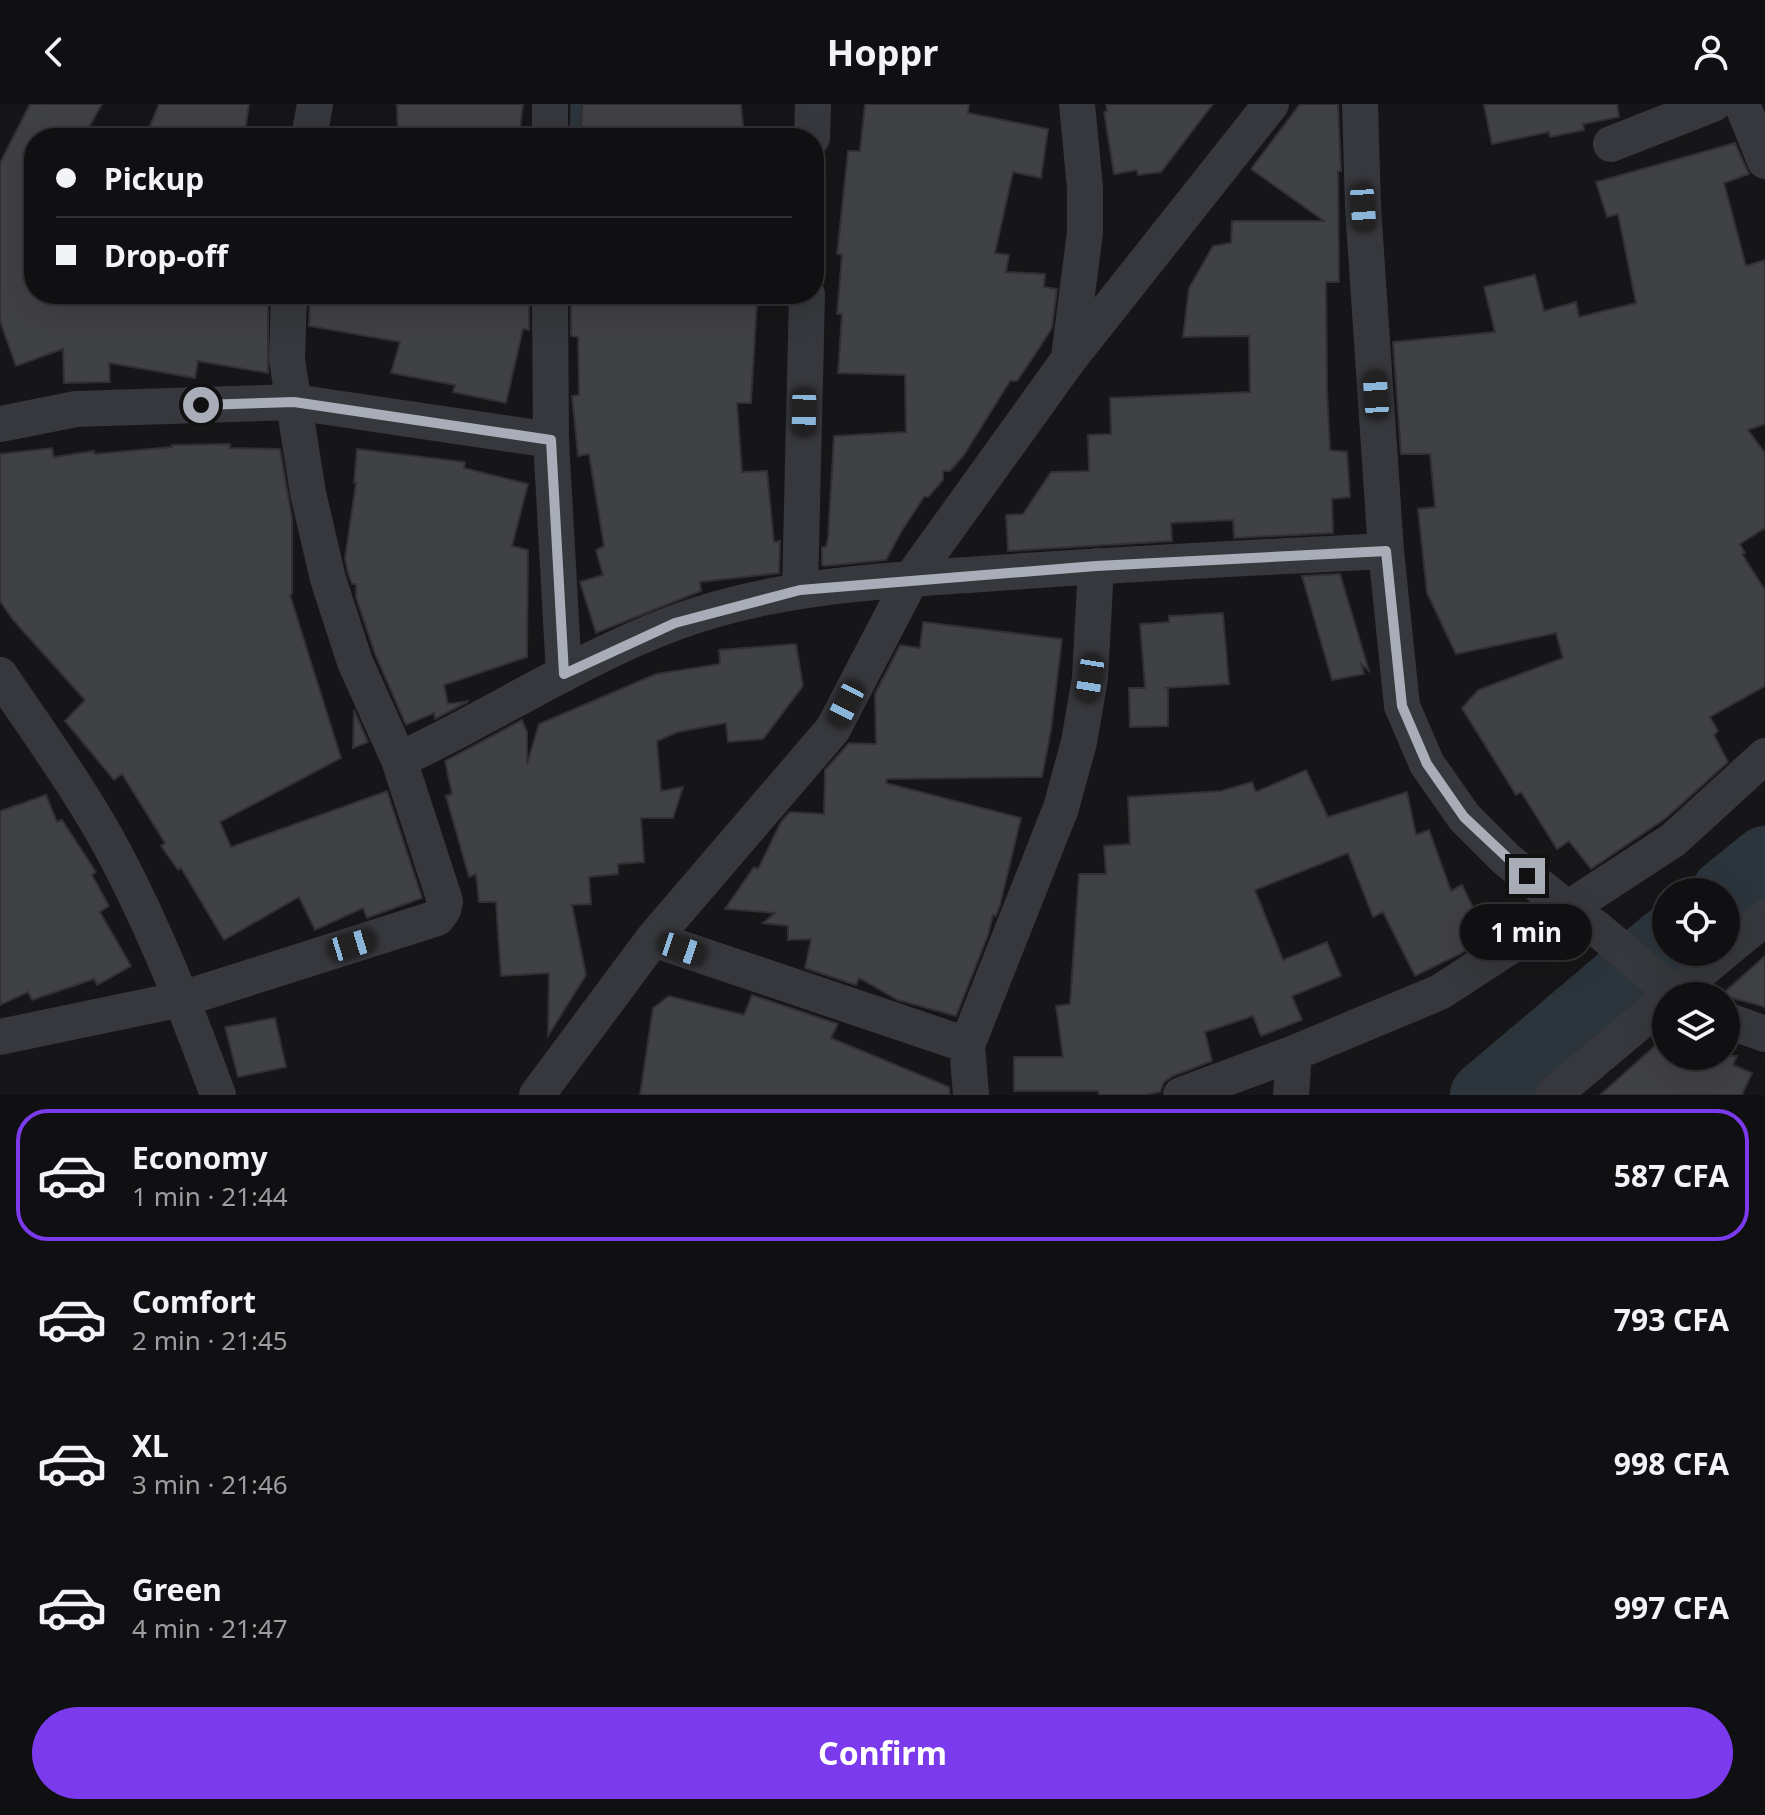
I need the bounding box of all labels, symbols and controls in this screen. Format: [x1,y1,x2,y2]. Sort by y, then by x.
text: Hoppr [827,28,938,77]
icon: back [32,30,76,74]
icon: person [1689,30,1733,74]
text: Pickup [104,158,204,199]
car [1349,182,1377,232]
text: Drop-off [104,235,228,276]
car [1362,370,1390,420]
route start [183,387,219,423]
car [792,388,816,436]
car [1074,652,1106,704]
car [824,677,868,731]
route end [1509,858,1545,894]
map controls [1652,878,1740,1070]
button: locate [1652,878,1740,966]
callout: 1 min [1461,904,1593,960]
text: 1 min [1490,914,1562,950]
car [326,927,378,963]
car [655,930,709,968]
button: layers [1652,982,1740,1070]
text: Economy [132,1137,268,1178]
icon: car [36,1139,108,1211]
text: 587 CFA [1614,1155,1729,1196]
text: 1 min · 21:44 [132,1178,288,1214]
text: Comfort [132,1281,256,1322]
icon: car [36,1283,108,1355]
text: 793 CFA [1614,1299,1729,1340]
text: 2 min · 21:45 [132,1322,288,1358]
text: XL [132,1425,169,1466]
icon: car [36,1427,108,1499]
text: 998 CFA [1614,1443,1729,1484]
text: 3 min · 21:46 [132,1466,288,1502]
text: Green [132,1569,222,1610]
icon: car [36,1571,108,1643]
text: 997 CFA [1614,1587,1729,1628]
text: 4 min · 21:47 [132,1610,288,1646]
button: Confirm [32,1707,1733,1799]

